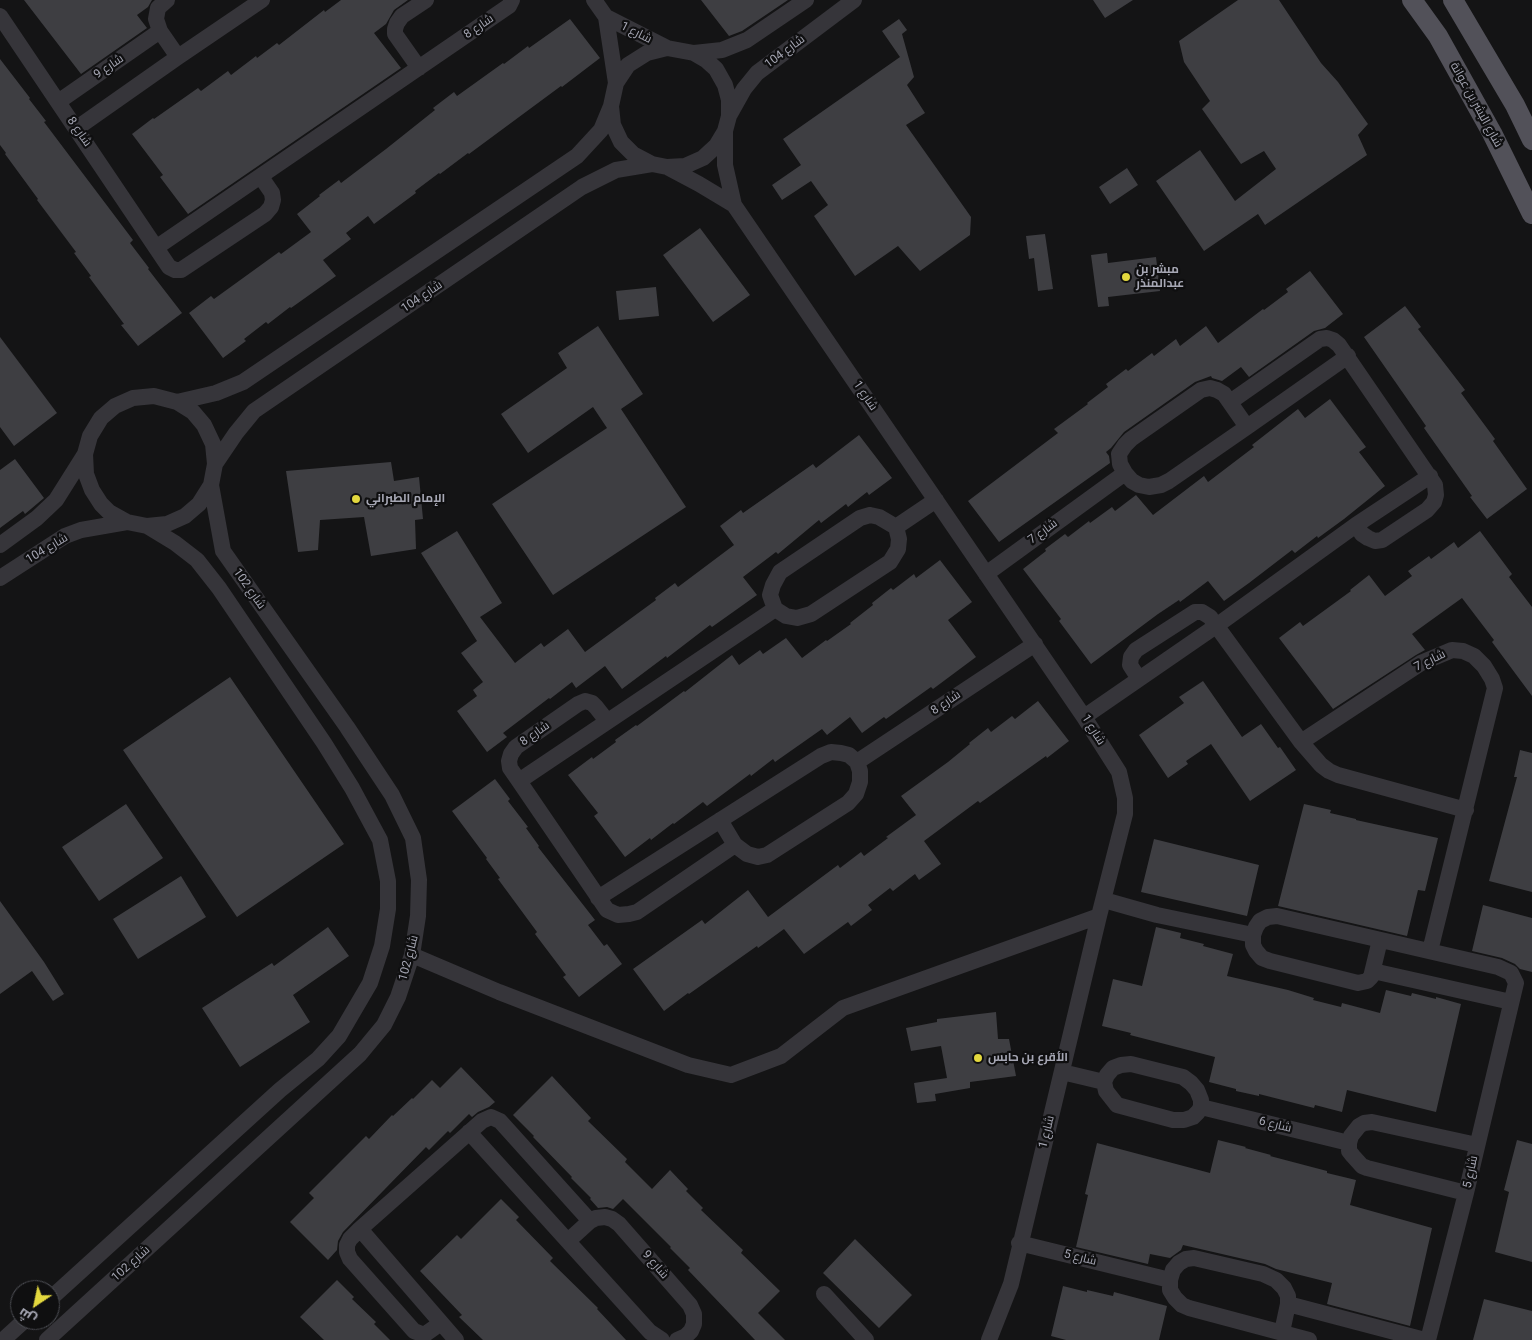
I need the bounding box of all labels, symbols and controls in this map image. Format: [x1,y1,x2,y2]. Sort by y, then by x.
street label: شارع 8 [461,12,497,42]
street label: شارع 1 [618,19,654,47]
street label: شارع 104 [762,32,808,72]
street label: شارع 9 [91,52,127,82]
street label: شارع البشر بن عوانة [1447,60,1505,150]
street label: شارع 8 [64,114,94,150]
place label: مبشر بن عبدالمنذر [1136,263,1184,291]
marker: مبشر بن عبدالمنذر [1120,271,1132,283]
street label: شارع 104 [399,278,445,316]
street label: شارع 1 [850,378,880,414]
place label: الإمام الطبراني [366,492,445,506]
marker: الإمام الطبراني [350,493,362,505]
street label: شارع 7 [1025,516,1061,548]
street label: شارع 104 [23,531,71,567]
street label: شارع 102 [230,566,268,612]
street label: شارع 7 [1412,647,1448,675]
street label: شارع 8 [928,688,964,718]
street label: شارع 1 [1078,712,1108,748]
street label: شارع 8 [517,719,553,749]
street label: شارع 102 [396,934,422,982]
place label: الأقرع بن حابس [988,1051,1068,1065]
marker: الأقرع بن حابس [972,1052,984,1064]
street label: شارع 1 [1036,1114,1058,1150]
street label: شارع 6 [1257,1114,1293,1136]
street label: شارع 5 [1461,1154,1481,1190]
street label: شارع 102 [109,1243,153,1285]
street label: شارع 5 [1062,1247,1098,1269]
street label: شارع 9 [639,1248,671,1282]
north arrow [10,1280,60,1330]
text: ش [15,1305,39,1328]

